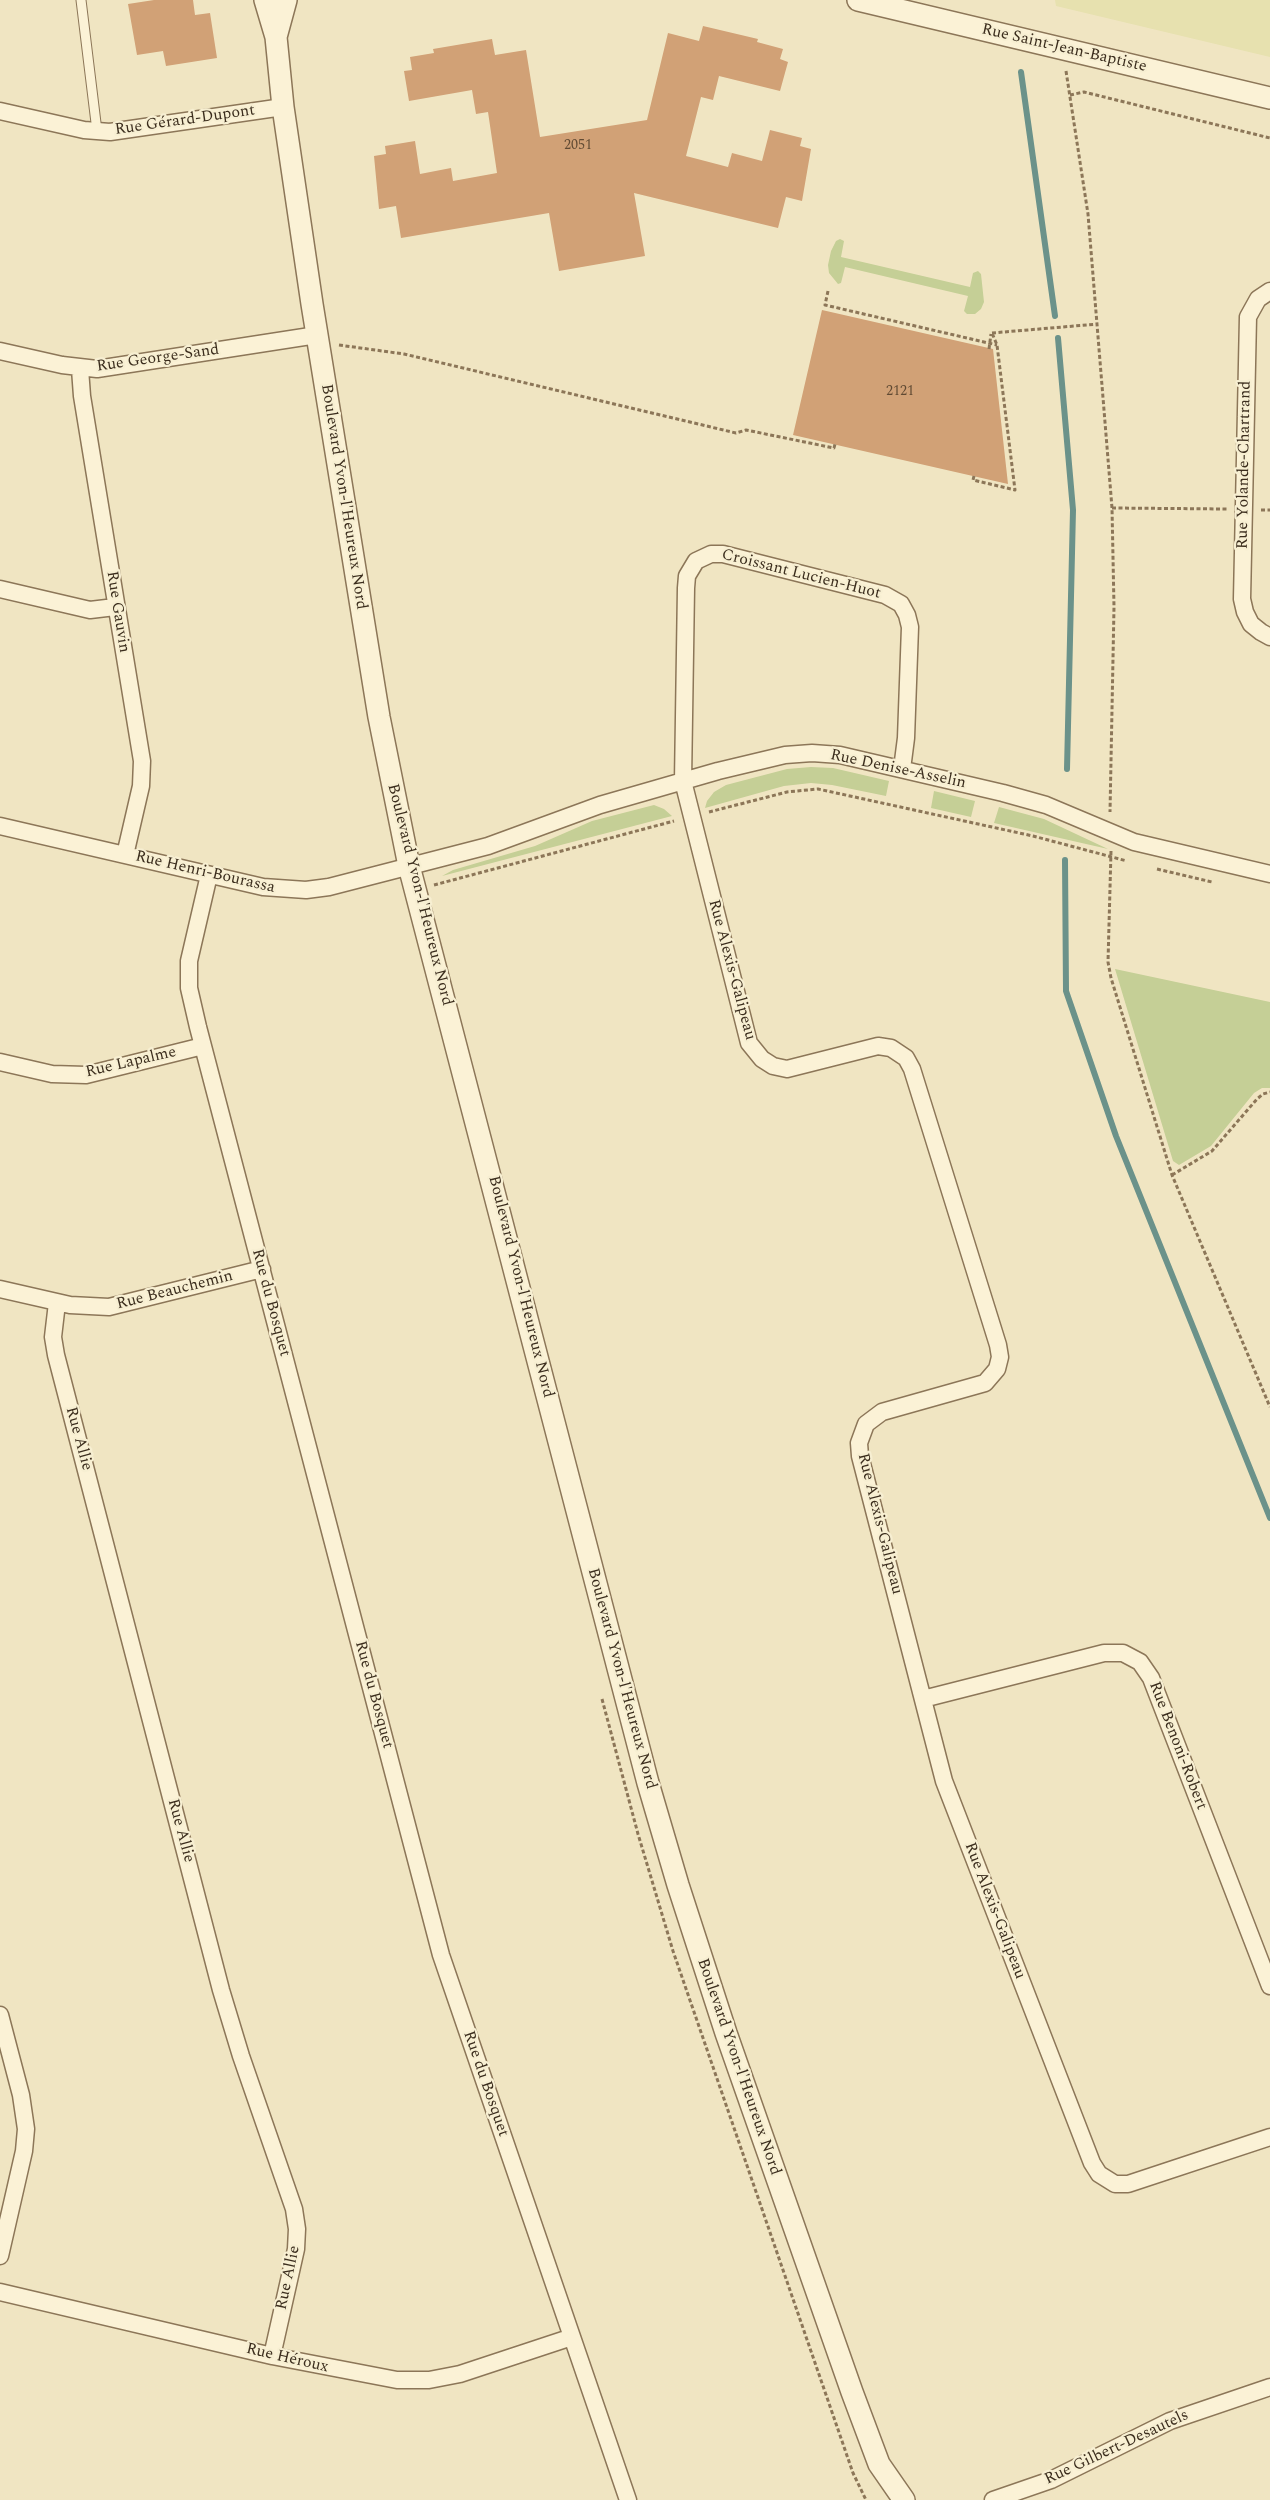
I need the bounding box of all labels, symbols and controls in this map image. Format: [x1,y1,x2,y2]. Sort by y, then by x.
street label: Rue Saint-Jean-Baptiste [980,21,1148,77]
street label: Rue Gérard-Dupont [114,102,256,140]
house number: 2051 [564,138,592,154]
street label: Rue George-Sand [95,341,221,377]
street label: Rue Yolande-Chartrand [1234,381,1256,549]
street label: Boulevard Yvon-l'Heureux Nord [316,383,370,611]
house number: 2121 [886,384,914,400]
street label: Croissant Lucien-Huot [720,546,882,604]
street label: Rue Gauvin [101,570,133,654]
street label: Rue Denise-Asselin [828,746,968,794]
street label: Boulevard Yvon-l'Heureux Nord [382,782,456,1008]
street label: Rue Henri-Bourassa [133,848,277,898]
street label: Rue Alexis-Galipeau [703,898,759,1042]
street label: Rue Lapalme [84,1043,178,1083]
street label: Boulevard Yvon-l'Heureux Nord [483,1174,557,1400]
street label: Rue du Bosquet [246,1247,294,1359]
street label: Rue Beauchemin [115,1267,235,1315]
street label: Rue Allie [60,1405,96,1473]
street label: Rue Alexis-Galipeau [852,1451,906,1597]
street label: Boulevard Yvon-l'Heureux Nord [582,1566,660,1792]
street label: Rue du Bosquet [349,1639,397,1751]
street label: Rue Benoni-Robert [1144,1679,1210,1813]
street label: Rue Allie [162,1797,198,1865]
street label: Rue Alexis-Galipeau [959,1840,1029,1982]
street label: Boulevard Yvon-l'Heureux Nord [692,1956,784,2178]
street label: Rue du Bosquet [458,2029,512,2139]
street label: Rue Allie [273,2244,305,2312]
street label: Rue Héroux [244,2340,330,2378]
street label: Rue Gilbert-Desautels [1042,2406,1192,2490]

